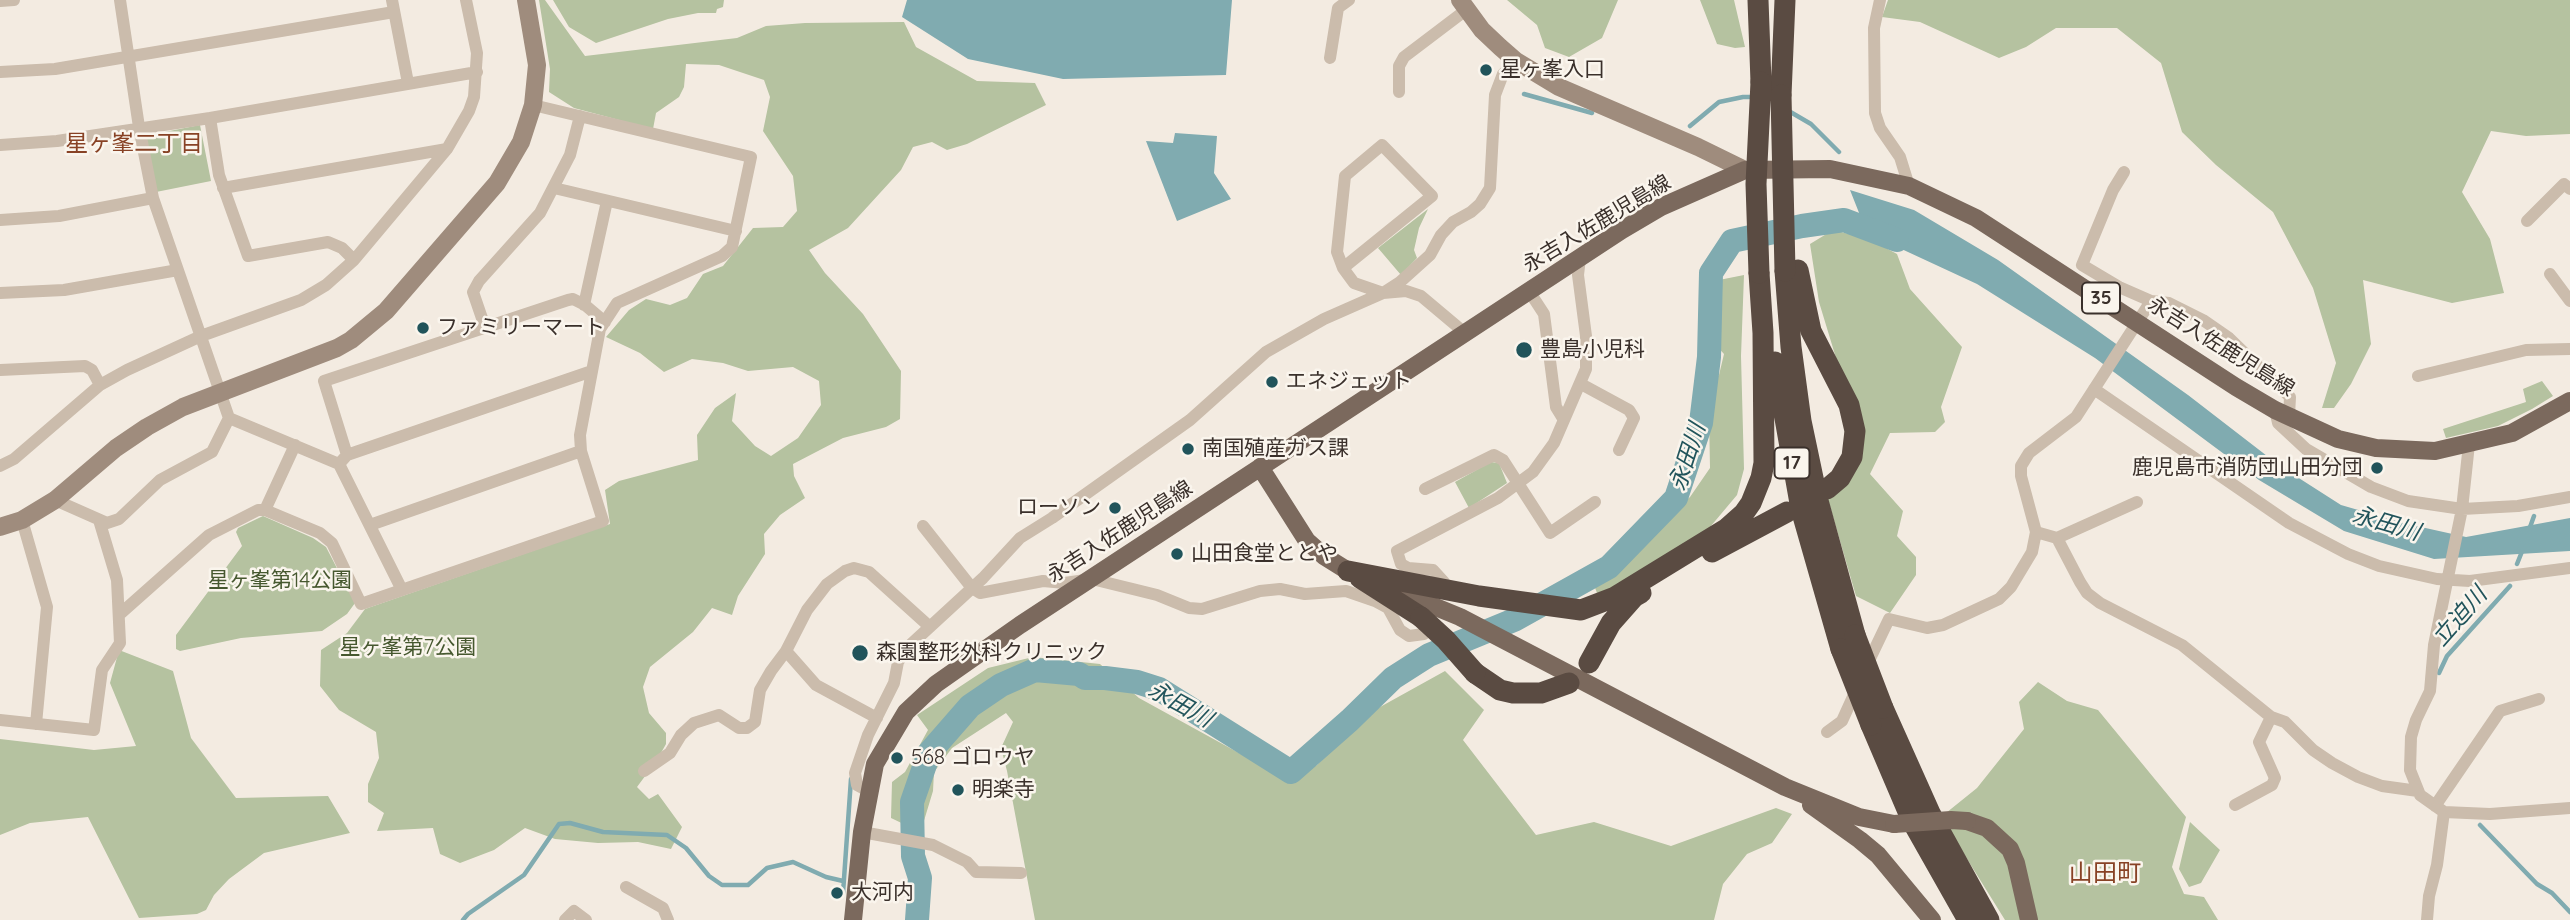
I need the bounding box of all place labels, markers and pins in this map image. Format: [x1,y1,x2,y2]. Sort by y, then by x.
place label: 星ヶ峯入口 [1500,57,1605,83]
marker: 星ヶ峯入口 [1478,62,1494,78]
place label: ファミリーマート [437,315,605,341]
marker: ファミリーマート [415,320,431,336]
place label: 豊島小児科 [1540,337,1645,363]
marker: 豊島小児科 [1514,340,1534,360]
place label: エネジェット [1286,369,1412,395]
marker: エネジェット [1264,374,1280,390]
place label: 南国殖産ガス課 [1202,436,1349,462]
marker: 南国殖産ガス課 [1180,441,1196,457]
place label: 鹿児島市消防団山田分団 [2132,455,2363,481]
marker: 鹿児島市消防団山田分団 [2369,460,2385,476]
place label: ローソン [1017,495,1101,521]
marker: ローソン [1107,500,1123,516]
place label: 山田食堂ととや [1191,541,1338,567]
marker: 山田食堂ととや [1169,546,1185,562]
place label: 森園整形外科クリニック [876,640,1107,666]
marker: 森園整形外科クリニック [850,643,870,663]
place label: 568 ゴロウヤ [911,745,1035,771]
marker: 568 ゴロウヤ [889,750,905,766]
place label: 明楽寺 [972,777,1035,803]
marker: 明楽寺 [950,782,966,798]
place label: 大河内 [851,880,914,906]
marker: 大河内 [829,885,845,901]

